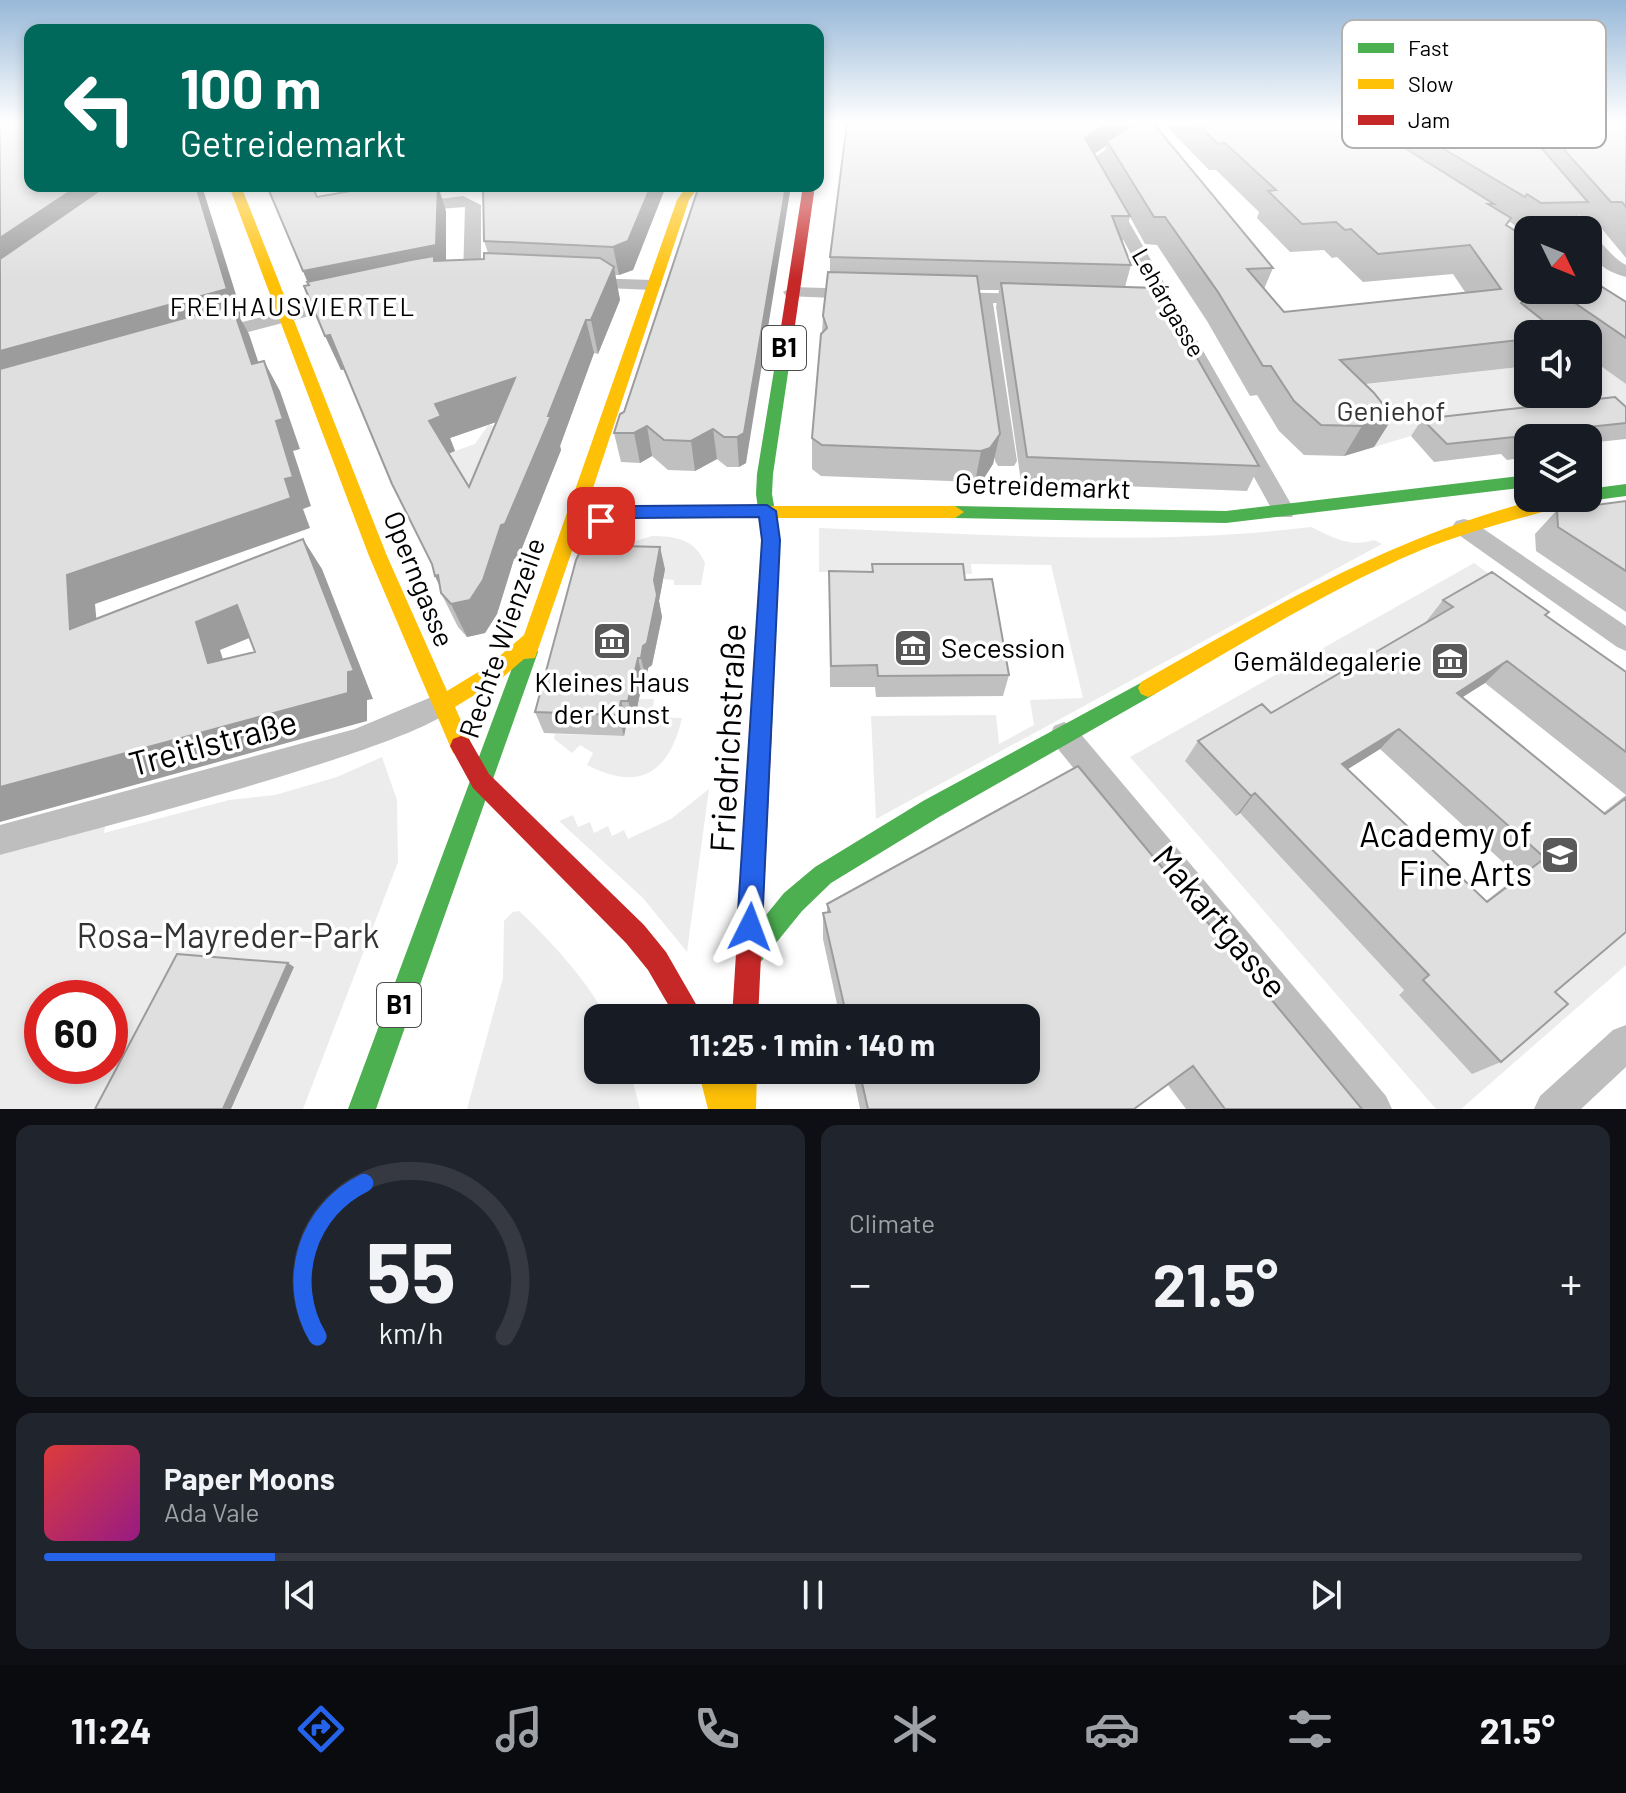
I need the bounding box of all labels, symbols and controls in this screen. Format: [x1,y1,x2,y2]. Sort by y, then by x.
legend [1342,20,1606,148]
text: Fast [1408,34,1450,60]
text: 100 m [180,53,322,120]
icon: left [48,56,152,160]
text: Slow [1408,70,1453,96]
text: Jam [1408,106,1450,132]
text: Getreidemarkt [180,121,407,164]
north arrow [1514,216,1602,304]
map controls [1514,216,1602,512]
street label: Lehárgasse [1127,243,1212,362]
district label: FREIHAUSVIERTEL [170,290,416,321]
button: sound [1514,320,1602,408]
road number: B1 [762,326,806,370]
park label: Geniehof [1336,393,1446,427]
button: layers [1514,424,1602,512]
street label: Getreidemarkt [954,465,1132,505]
pin [567,487,635,555]
icon: arrive [579,499,623,543]
street label: Operngasse [377,506,463,652]
street label: Rechte Wienzeile [451,533,551,742]
museum icon: Kleines Haus der Kunst [591,620,633,662]
street label: Friedrichstraße [700,622,753,853]
museum icon: Secession [892,627,934,669]
place label: Secession [941,630,1065,664]
museum icon: Gemäldegalerie [1429,640,1471,682]
place label: Gemäldegalerie [1233,643,1422,677]
place label: Kleines Haus der Kunst [534,664,690,730]
street label: Treitlstraße [124,699,301,784]
place label: Academy of Fine Arts [1359,813,1532,893]
school or university icon: Academy of Fine Arts [1539,834,1581,876]
street label: Makartgasse [1145,836,1297,1006]
position arrow [708,885,792,969]
park label: Rosa-Mayreder-Park [77,914,379,955]
speed limit sign: 60 [24,980,128,1084]
road number: B1 [377,983,421,1027]
text: 11:25 · 1 min · 140 m [689,1026,935,1062]
text: Climate [849,1207,935,1238]
text: 55 [366,1220,455,1320]
text: 21.5° [1153,1247,1278,1319]
text: − [849,1256,871,1309]
text: + [1560,1256,1582,1309]
text: km/h [378,1315,443,1350]
text: Paper Moons [164,1460,335,1496]
text: Ada Vale [164,1496,259,1527]
icon: previous [278,1573,322,1617]
icon: pause [791,1573,835,1617]
icon: next [1304,1573,1348,1617]
icon: directions [293,1701,349,1757]
icon: music [491,1701,547,1757]
icon: phone [689,1701,745,1757]
icon: climate [887,1701,943,1757]
icon: car [1084,1701,1140,1757]
icon: filters [1282,1701,1338,1757]
text: 11:24 [71,1708,152,1751]
text: 21.5° [1480,1708,1555,1751]

